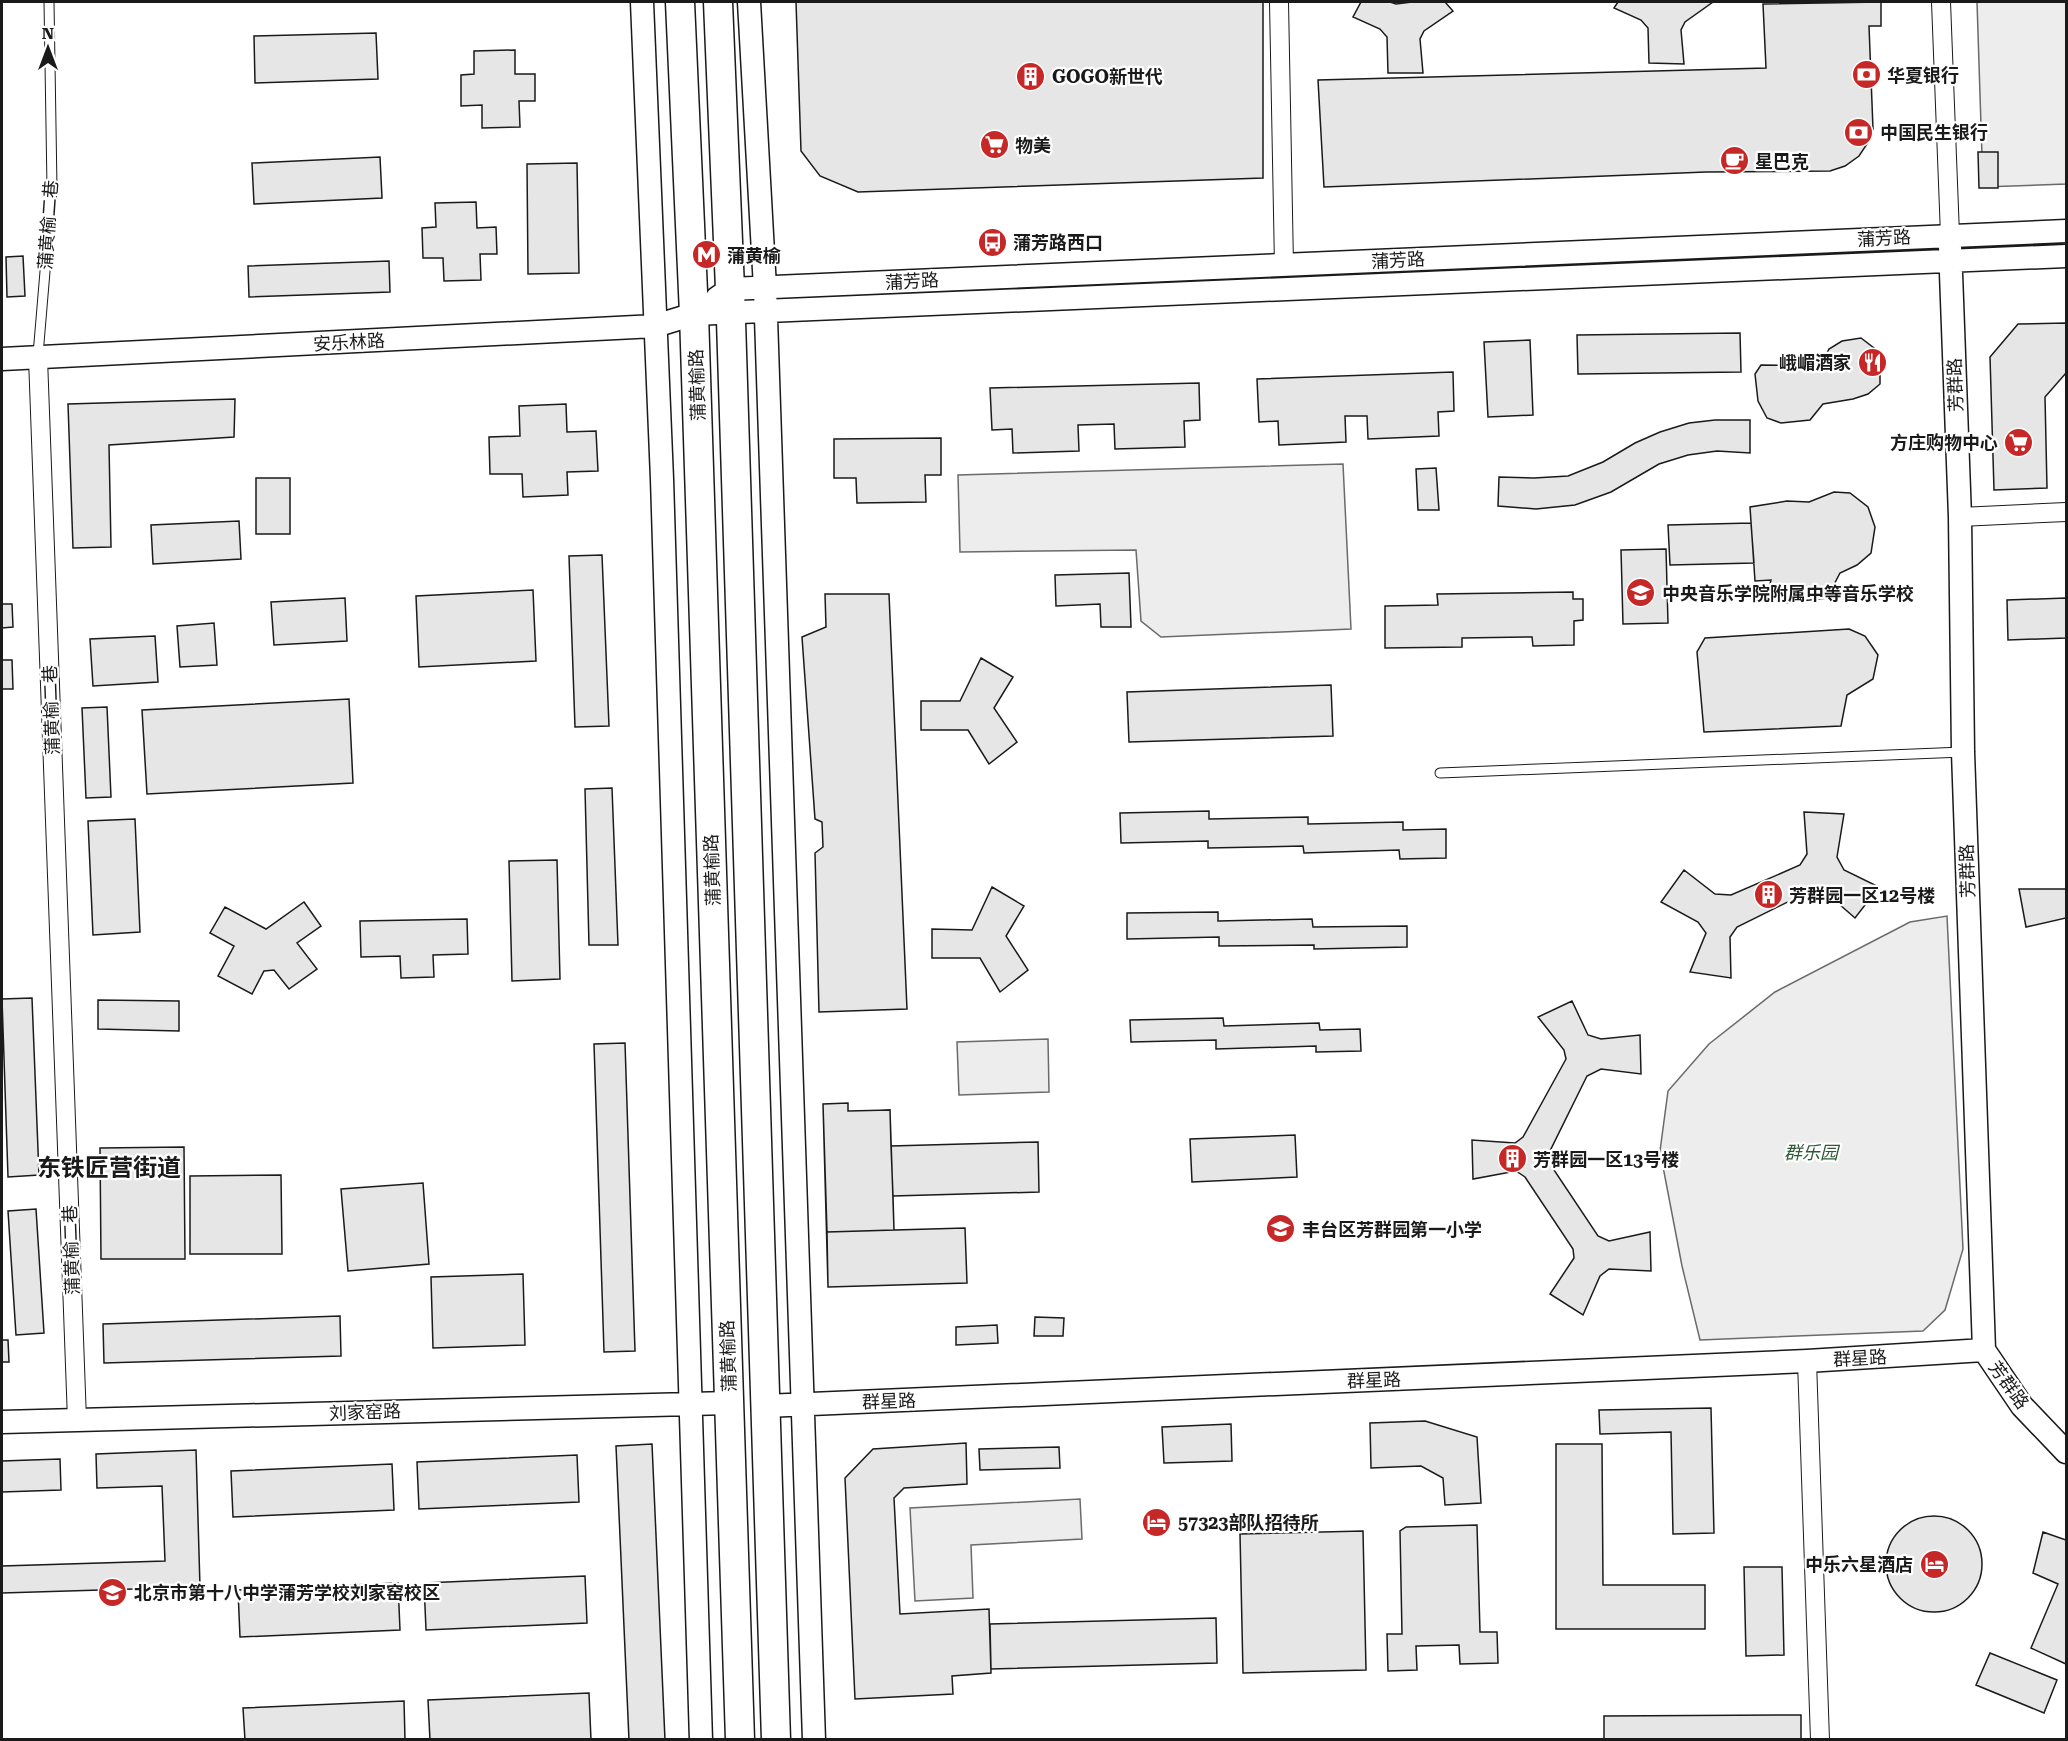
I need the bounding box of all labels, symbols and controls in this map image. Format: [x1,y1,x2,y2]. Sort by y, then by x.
north arrow [18,18,78,78]
text: N [42,24,54,43]
bank icon: 华夏银行 [1850,59,1882,91]
building icon: GOGO新世代 [1015,60,1047,92]
place label: 华夏银行 [1887,65,1959,86]
place label: GOGO新世代 [1052,66,1163,87]
bank icon: 中国民生银行 [1843,116,1875,148]
place label: 中国民生银行 [1880,122,1988,143]
supermarket icon: 物美 [978,129,1010,161]
place label: 物美 [1015,135,1051,156]
cafe icon: 星巴克 [1718,145,1750,177]
place label: 星巴克 [1755,151,1809,172]
street label: 蒲黄榆二巷 [34,179,62,271]
bus stop icon: 蒲芳路西口 [976,226,1008,258]
street label: 蒲芳路 [1856,226,1912,250]
place label: 蒲芳路西口 [1013,232,1103,253]
metro station icon: 蒲黄榆 [690,239,722,271]
place label: 蒲黄榆 [727,245,781,266]
street label: 蒲芳路 [1370,248,1426,272]
street label: 蒲芳路 [884,269,940,293]
street label: 安乐林路 [312,330,386,354]
restaurant icon: 峨嵋酒家 [1856,346,1888,378]
street label: 蒲黄榆路 [685,349,709,421]
place label: 峨嵋酒家 [1779,352,1851,373]
street label: 芳群路 [1944,358,1966,412]
supermarket icon: 方庄购物中心 [2003,426,2035,458]
place label: 方庄购物中心 [1890,432,1998,453]
school or university icon: 中央音乐学院附属中等音乐学校 [1625,577,1657,609]
place label: 中央音乐学院附属中等音乐学校 [1662,583,1914,604]
street label: 蒲黄榆二巷 [39,665,63,755]
street label: 蒲黄榆路 [700,834,724,906]
street label: 芳群路 [1956,844,1978,898]
building icon: 芳群园一区12号楼 [1752,879,1784,911]
place label: 芳群园一区12号楼 [1789,885,1935,906]
park label: 群乐园 [1784,1142,1841,1163]
building icon: 芳群园一区13号楼 [1496,1143,1528,1175]
place label: 芳群园一区13号楼 [1533,1149,1679,1170]
district label: 东铁匠营街道 [37,1154,181,1182]
street label: 蒲黄榆二巷 [59,1205,83,1295]
school or university icon: 丰台区芳群园第一小学 [1265,1213,1297,1245]
place label: 丰台区芳群园第一小学 [1302,1219,1482,1240]
street label: 蒲黄榆路 [716,1320,740,1392]
street label: 群星路 [1832,1346,1888,1370]
street label: 芳群路 [1985,1357,2033,1413]
street label: 群星路 [1347,1369,1401,1391]
street label: 群星路 [862,1390,916,1412]
street label: 刘家窑路 [329,1400,401,1424]
hotel icon: 57323部队招待所 [1141,1506,1173,1538]
place label: 57323部队招待所 [1178,1512,1318,1533]
hotel icon: 中乐六星酒店 [1918,1548,1950,1580]
place label: 中乐六星酒店 [1805,1554,1913,1575]
school or university icon: 北京市第十八中学蒲芳学校刘家窑校区 [97,1576,129,1608]
place label: 北京市第十八中学蒲芳学校刘家窑校区 [134,1582,440,1603]

